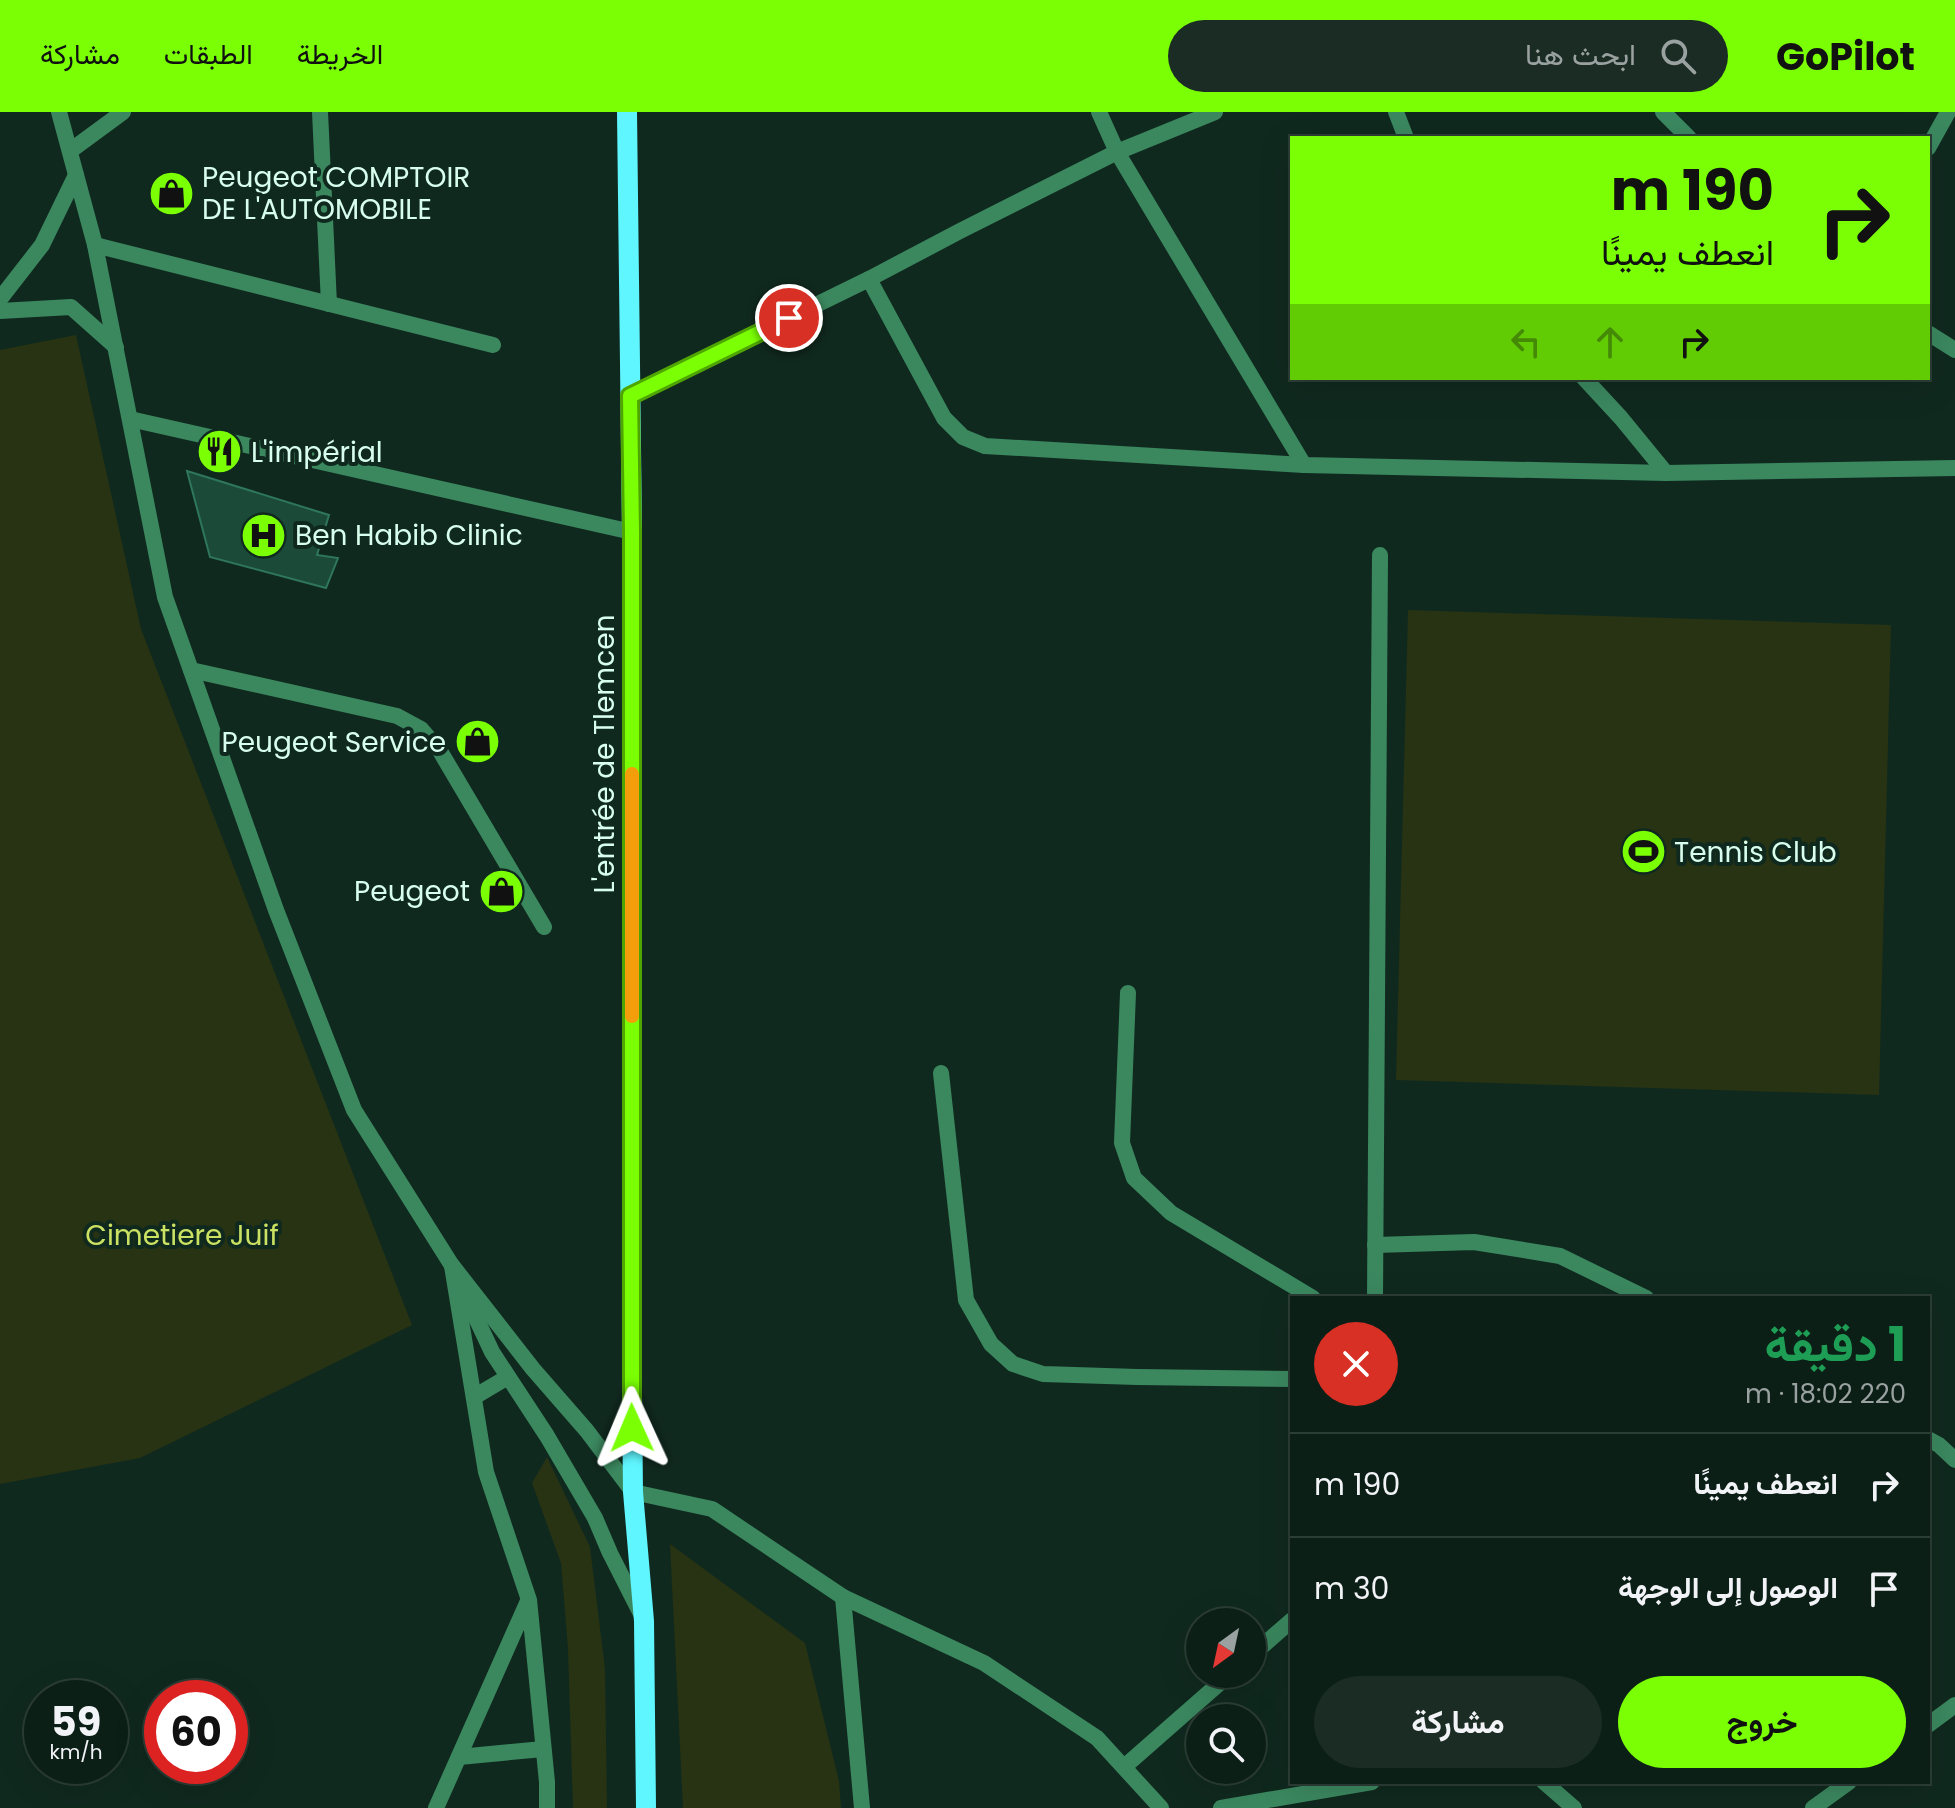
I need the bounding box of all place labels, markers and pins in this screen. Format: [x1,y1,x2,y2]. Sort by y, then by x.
place label: Peugeot COMPTOIR DE L'AUTOMOBILE [202,158,470,229]
shop icon: Peugeot COMPTOIR DE L'AUTOMOBILE [147,169,195,217]
pin [755,284,823,352]
restaurant icon: L'impérial [196,428,244,476]
place label: L'impérial [251,433,383,472]
hospital icon: Ben Habib Clinic [240,511,288,559]
place label: Ben Habib Clinic [295,516,523,555]
shop icon: Peugeot Service [453,718,501,766]
place label: Peugeot Service [221,723,446,762]
sports icon: Tennis Club [1619,828,1667,876]
place label: Tennis Club [1674,833,1837,872]
shop icon: Peugeot [477,867,525,915]
place label: Peugeot [354,872,470,911]

